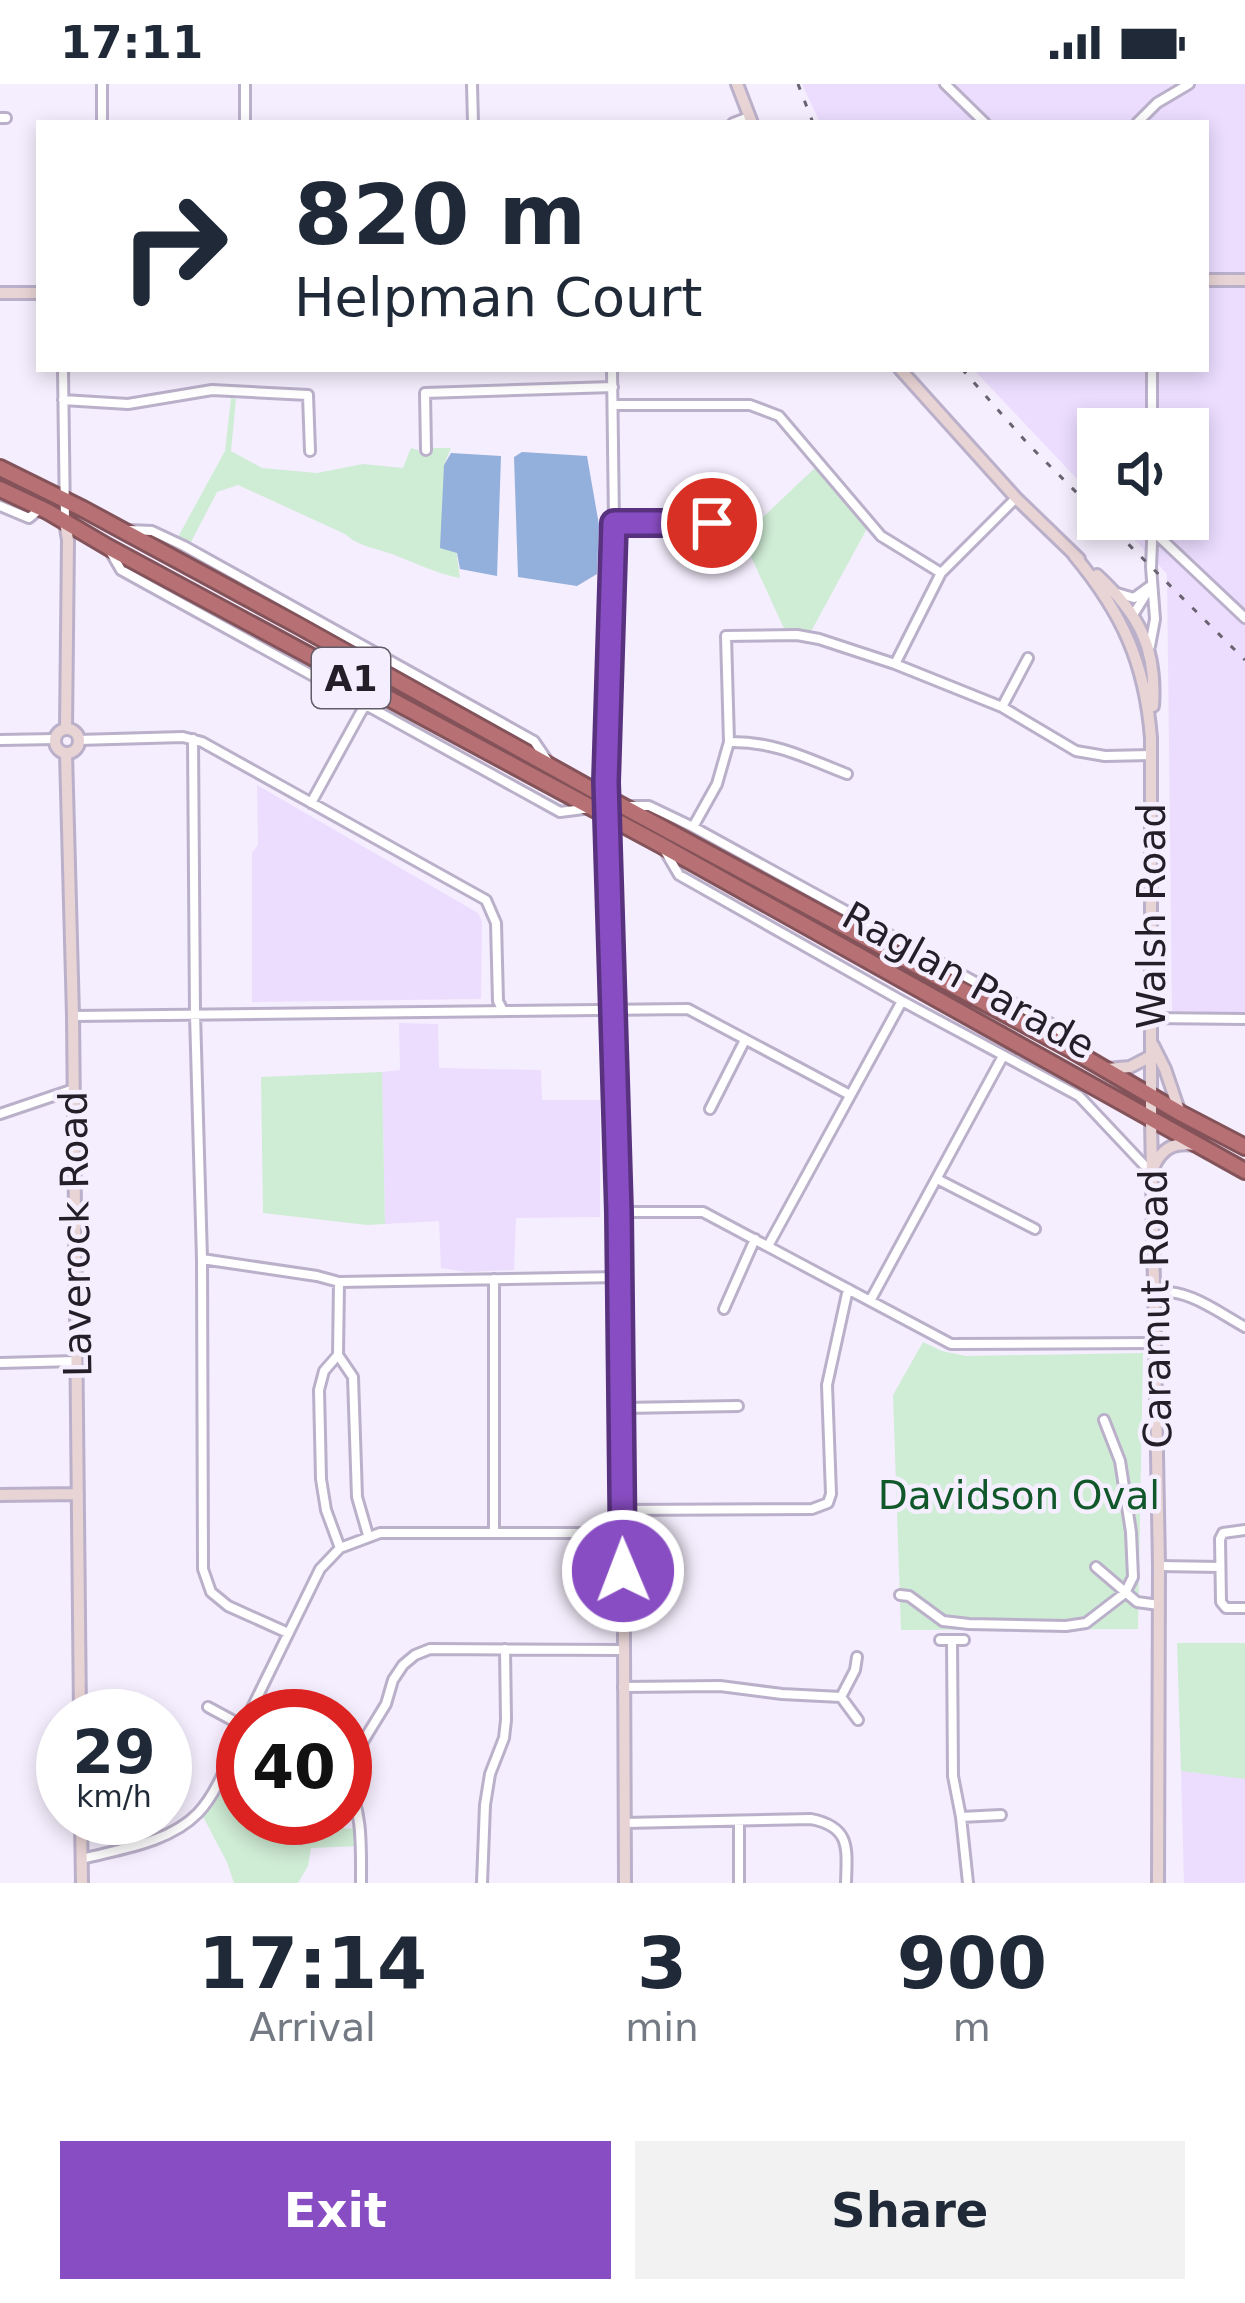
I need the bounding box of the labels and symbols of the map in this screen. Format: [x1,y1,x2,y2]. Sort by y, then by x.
pin [661,472,763,574]
road number: A1 [312,648,390,708]
street label: Walsh Road [1129,803,1174,1029]
street label: Raglan Parade [835,893,1103,1068]
street label: Laverock Road [51,1091,100,1377]
street label: Caramut Road [1131,1169,1180,1449]
park label: Davidson Oval [878,1473,1160,1518]
position arrow [560,1508,686,1634]
speed limit sign: 40 [216,1689,372,1845]

